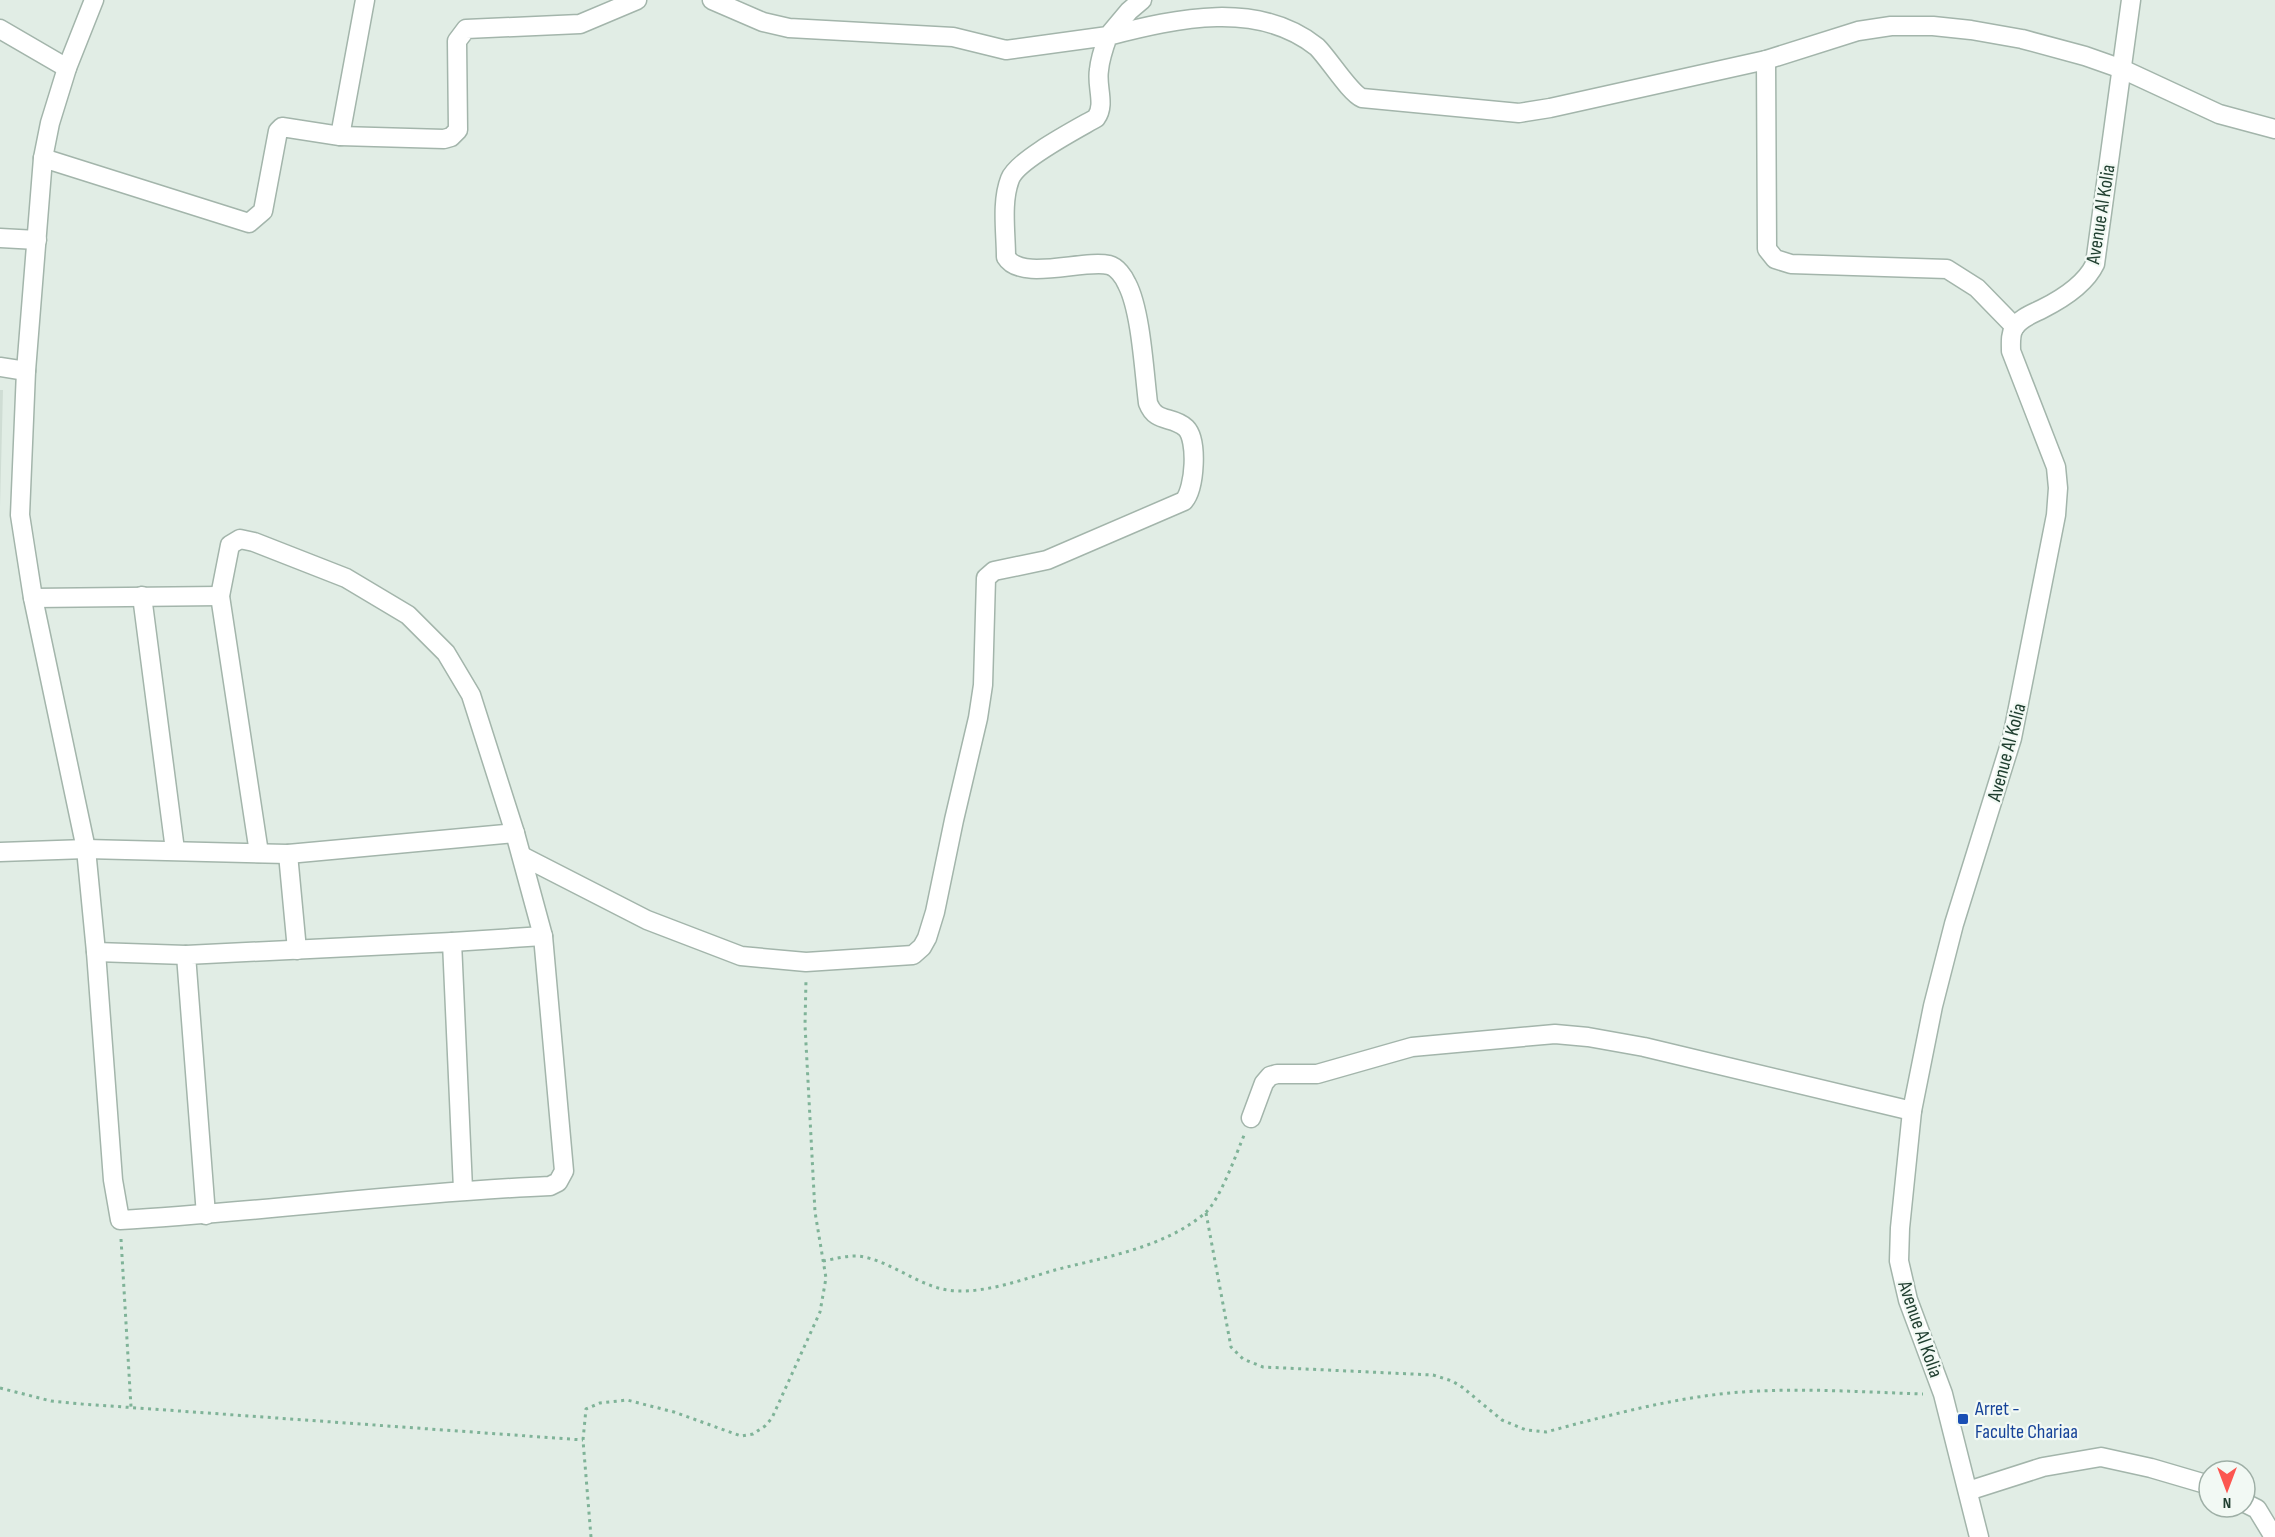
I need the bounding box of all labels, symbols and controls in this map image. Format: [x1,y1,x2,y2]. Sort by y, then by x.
street label: Avenue Al Kolia [2081,163,2121,267]
street label: Avenue Al Kolia [1982,701,2032,805]
street label: Avenue Al Kolia [1892,1277,1948,1381]
place label: Arret - Faculte Chariaa [1974,1397,2078,1444]
marker: Arret - Faculte Chariaa [1956,1412,1970,1426]
north arrow [2197,1459,2257,1519]
text: N [2223,1493,2231,1512]

